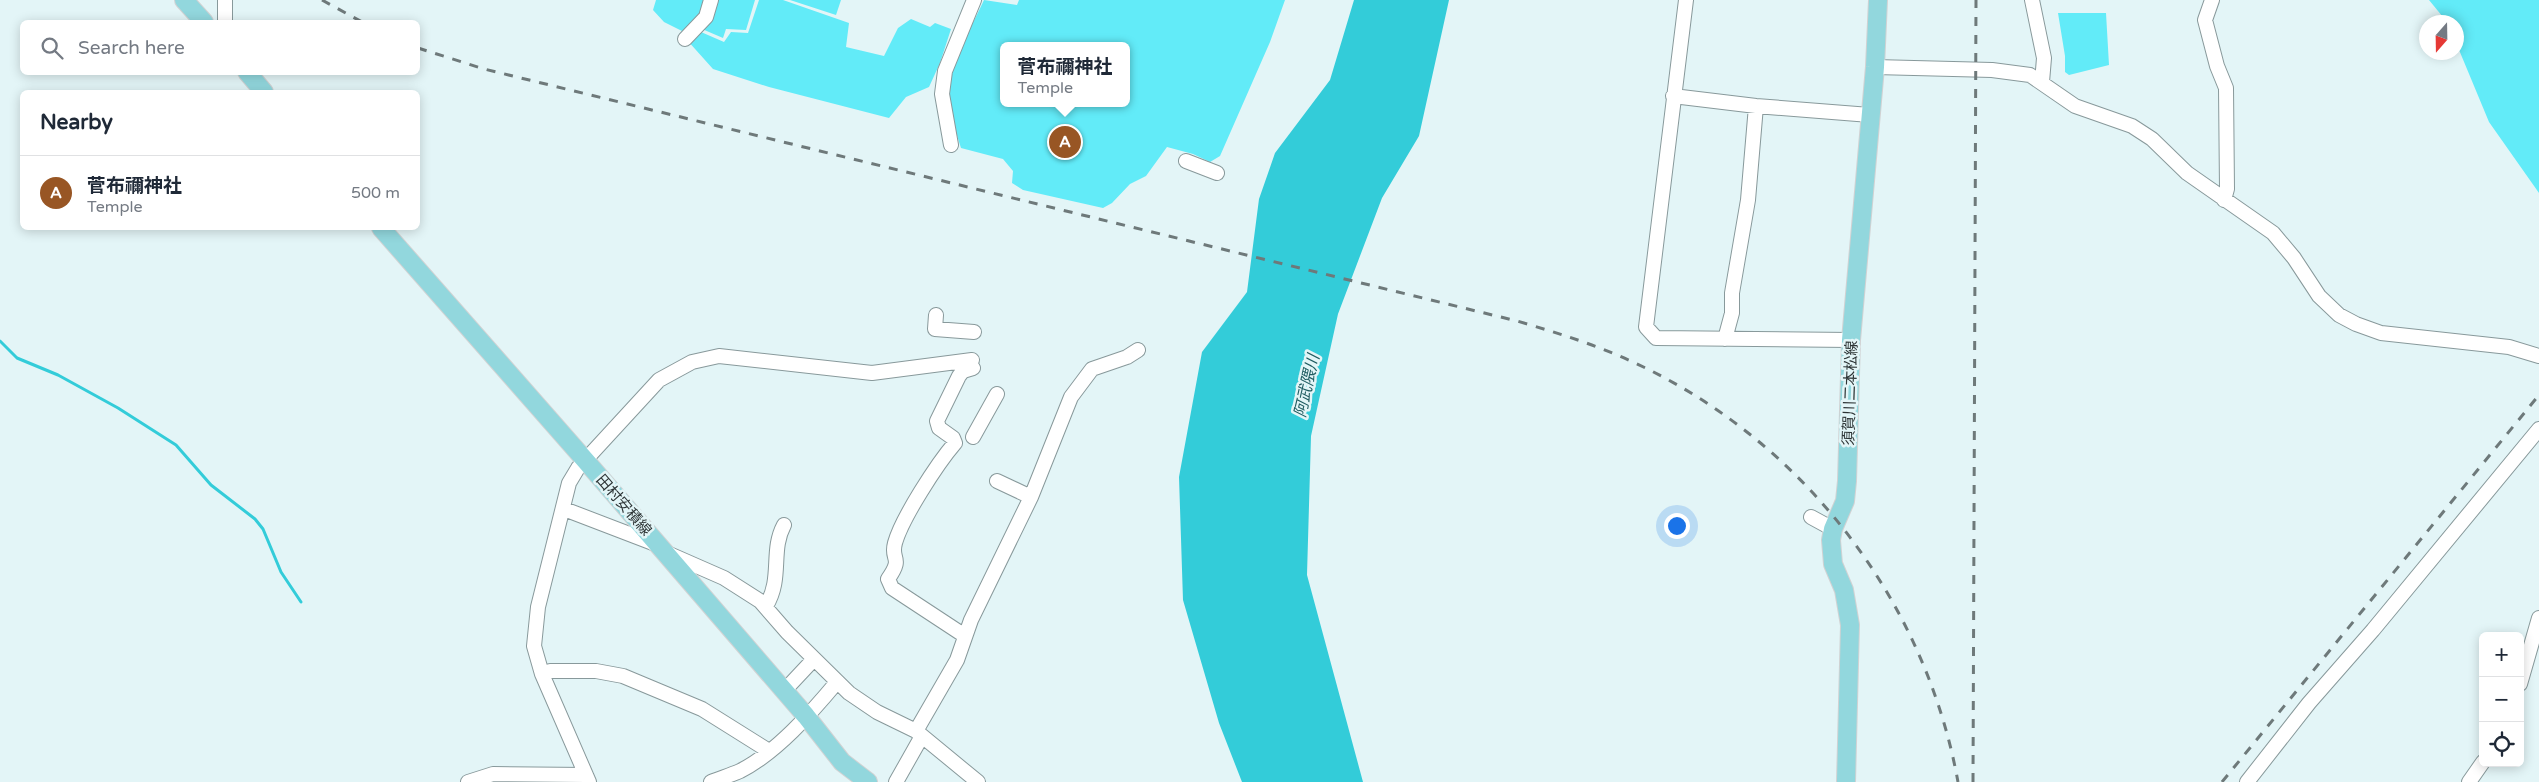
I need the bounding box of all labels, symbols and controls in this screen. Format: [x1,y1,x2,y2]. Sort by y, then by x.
north arrow [2419,15,2464,60]
search box [20,20,420,75]
icon: search [38,34,66,62]
text: Search here [78,37,185,59]
popup [1000,42,1130,107]
text: 菅布禰神社 [1017,56,1113,78]
text: Temple [1017,78,1073,98]
text: Nearby [40,110,113,135]
pin: A [1049,123,1081,161]
text: 菅布禰神社 [87,175,182,197]
text: A [50,183,62,203]
text: 500 m [351,183,400,203]
text: Temple [87,197,143,217]
street label: 須賀川二本松線 [1839,340,1861,446]
water label: 阿武隈川 [1290,351,1324,419]
street label: 田村安積線 [593,471,655,539]
your location [1664,513,1690,539]
map controls [2479,632,2524,767]
button: + [2479,632,2524,677]
button: − [2479,677,2524,722]
button: locate [2479,722,2524,767]

